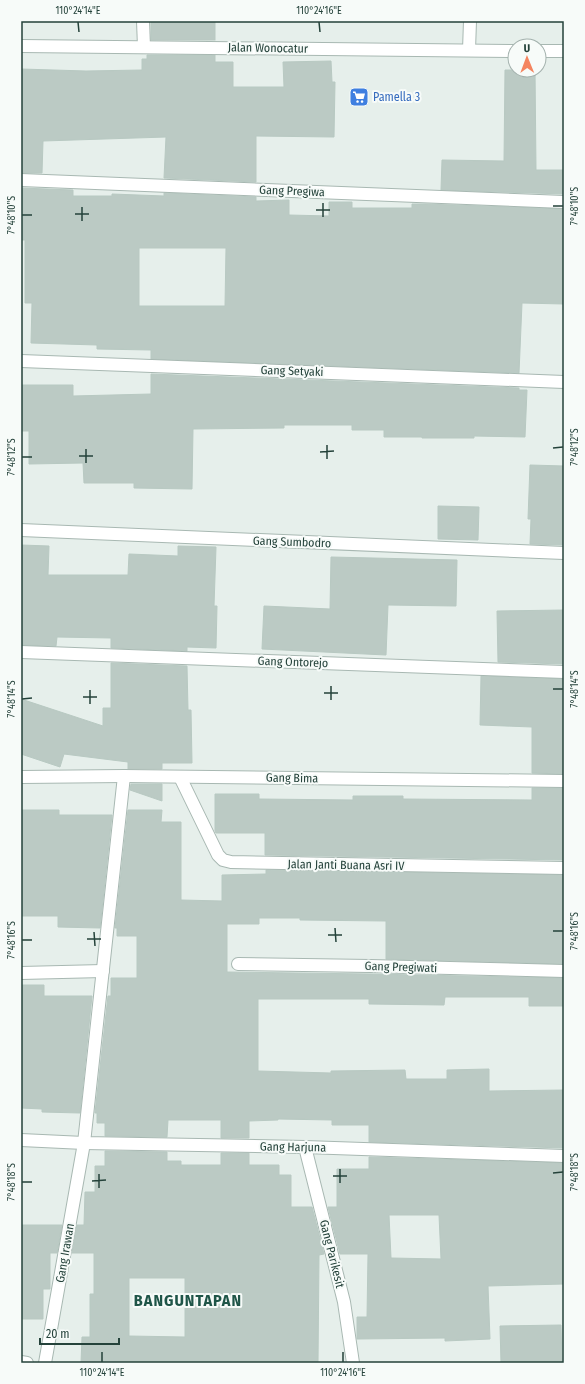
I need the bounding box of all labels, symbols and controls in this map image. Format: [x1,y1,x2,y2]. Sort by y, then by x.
text: 110°24'14"E [56,5,101,17]
text: 110°24'16"E [296,5,342,17]
north arrow [507,38,547,78]
street label: Jalan Wonocatur [228,40,309,56]
text: U [523,42,530,55]
supermarket icon: Pamella 3 [348,86,370,108]
place label: Pamella 3 [373,90,420,104]
street label: Gang Pregiwa [259,183,325,199]
text: 7°48'10"S [569,187,581,225]
text: 7°48'10"S [6,196,18,234]
street label: Gang Setyaki [260,363,324,379]
text: 7°48'12"S [569,428,581,466]
text: 7°48'12"S [6,438,18,476]
street label: Gang Sumbodro [253,534,331,550]
street label: Gang Ontorejo [257,654,329,670]
text: 7°48'14"S [569,670,581,708]
text: 7°48'14"S [6,680,18,718]
street label: Gang Bima [266,771,318,785]
street label: Jalan Janti Buana Asri IV [287,857,405,873]
text: 7°48'16"S [569,912,581,950]
text: 7°48'16"S [6,921,18,959]
street label: Gang Pregiwati [364,959,438,975]
street label: Gang Harjuna [260,1139,326,1155]
text: 7°48'18"S [569,1153,581,1191]
text: 7°48'18"S [6,1163,18,1201]
street label: Gang Parikesit [317,1218,347,1290]
street label: Gang Irawan [53,1222,77,1284]
district label: BANGUNTAPAN [134,1291,242,1310]
scale bar [40,1320,119,1346]
text: 20 m [46,1327,70,1341]
text: 110°24'14"E [80,1367,125,1379]
text: 110°24'16"E [320,1367,366,1379]

